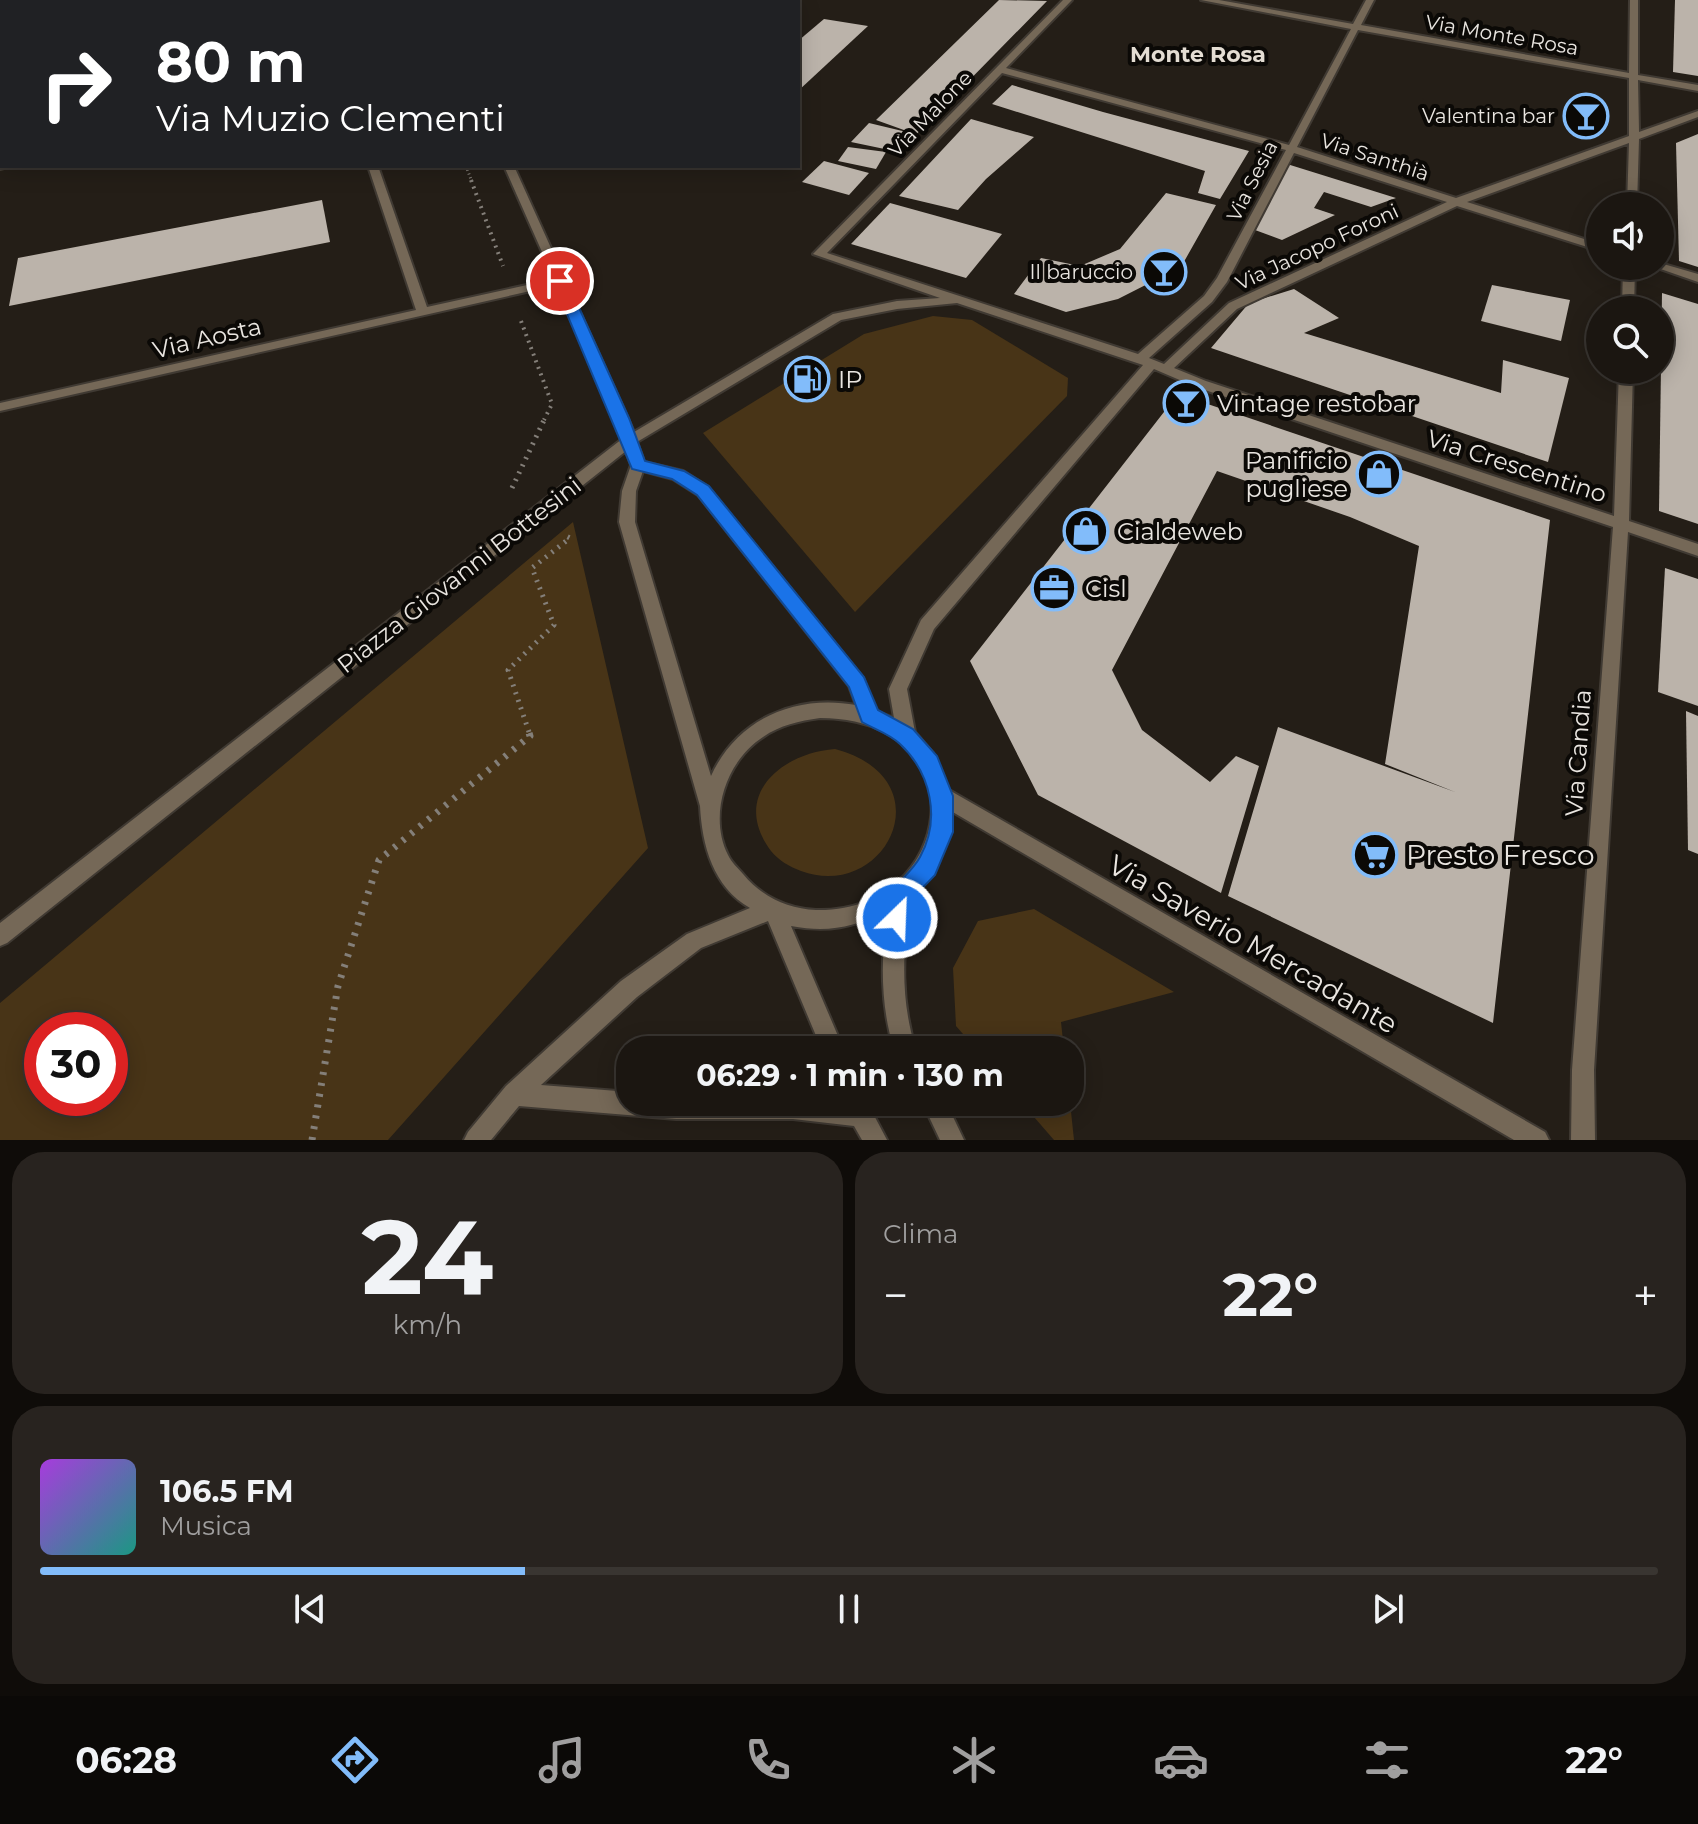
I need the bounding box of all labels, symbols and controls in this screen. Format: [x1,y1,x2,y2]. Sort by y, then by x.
street label: Via Monte Rosa [1424,10,1580,60]
text: 80 m [156,28,306,96]
icon: right [24,32,128,136]
district label: Monte Rosa [1130,41,1266,68]
street label: Via Malone [883,66,977,162]
bar icon: Valentina bar [1562,92,1610,140]
text: Via Muzio Clementi [156,96,505,140]
place label: Valentina bar [1422,104,1555,128]
street label: Via Santhià [1318,128,1432,186]
street label: Via Sesia [1221,137,1283,225]
map controls [1586,192,1674,384]
button: sound [1586,192,1674,280]
street label: Via Jacopo Foroni [1232,199,1402,295]
pin [526,247,594,315]
bar icon: Il baruccio [1140,248,1188,296]
icon: arrive [538,259,582,303]
place label: Il baruccio [1029,260,1133,284]
button: search [1586,296,1674,384]
street label: Via Aosta [150,311,264,365]
fuel station icon: IP [783,355,831,403]
place label: IP [838,365,862,394]
bar icon: Vintage restobar [1162,379,1210,427]
place label: Vintage restobar [1217,389,1417,418]
street label: Via Crescentino [1423,423,1611,509]
place label: Panificio pugliese [1245,446,1348,503]
shop icon: Panificio pugliese [1355,450,1403,498]
street label: Piazza Giovanni Bottesini [331,471,587,679]
shop icon: Cialdeweb [1062,507,1110,555]
place label: Cialdeweb [1117,517,1243,546]
office icon: Cisl [1030,564,1078,612]
place label: Cisl [1085,574,1127,603]
street label: Via Candia [1559,688,1597,818]
supermarket icon: Presto Fresco [1351,831,1399,879]
place label: Presto Fresco [1406,838,1595,872]
street label: Via Saverio Mercadante [1102,847,1404,1041]
position arrow [855,876,939,960]
speed limit sign: 30 [24,1012,128,1116]
text: 06:29 · 1 min · 130 m [696,1057,1004,1094]
text: 24 [362,1193,493,1320]
text: Clima [883,1218,958,1250]
text: 22° [1223,1258,1318,1331]
text: − [883,1268,908,1322]
text: + [1633,1268,1658,1322]
text: km/h [393,1309,462,1341]
text: 106.5 FM [160,1473,294,1510]
text: Musica [160,1510,252,1542]
icon: previous [288,1587,332,1631]
icon: pause [827,1587,871,1631]
icon: next [1366,1587,1410,1631]
icon: directions [327,1732,383,1788]
icon: music [534,1732,590,1788]
icon: phone [740,1732,796,1788]
icon: climate [946,1732,1002,1788]
icon: car [1153,1732,1209,1788]
icon: filters [1359,1732,1415,1788]
text: 06:28 [75,1738,177,1782]
text: 22° [1565,1738,1623,1782]

